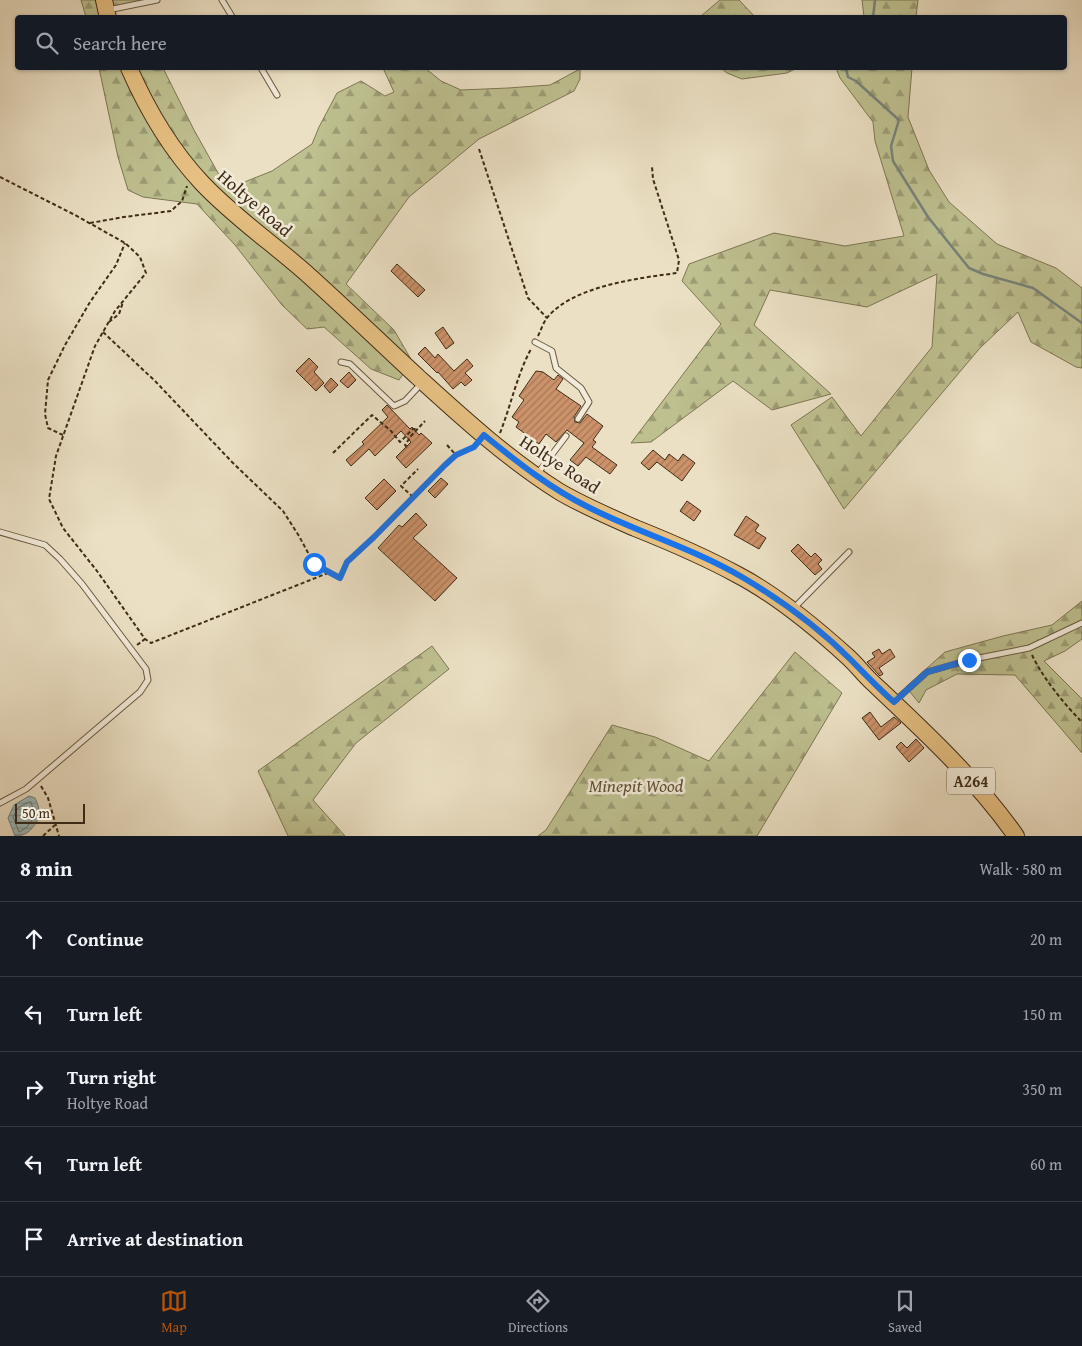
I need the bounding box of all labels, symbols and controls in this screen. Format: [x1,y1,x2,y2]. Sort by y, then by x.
search box [15,15,1067,70]
icon: search [33,29,61,57]
text: Search here [73,29,167,57]
street label: Holtye Road [212,163,299,243]
street label: Holtye Road [514,428,606,500]
route start [303,553,326,576]
route end [958,649,981,672]
road number: A264 [947,768,995,794]
park label: Minepit Wood [589,772,684,799]
scale bar [15,801,85,824]
text: 50 m [22,803,50,823]
text: 8 min [20,853,72,884]
text: Walk · 580 m [979,857,1062,881]
icon: ahead [20,925,48,953]
text: Continue [67,925,144,953]
text: 20 m [1030,927,1062,951]
icon: left [20,1000,48,1028]
text: Turn left [67,1000,142,1028]
text: 150 m [1022,1002,1062,1026]
text: Turn right [67,1063,156,1091]
icon: right [20,1075,48,1103]
text: 350 m [1022,1077,1062,1101]
text: Holtye Road [67,1091,148,1115]
icon: left [20,1150,48,1178]
text: Turn left [67,1150,142,1178]
text: 60 m [1030,1152,1062,1176]
icon: arrive [20,1225,48,1253]
text: Arrive at destination [67,1225,243,1253]
tab: Map [160,1287,188,1337]
tab: Directions [508,1287,568,1337]
tab: Saved [888,1287,922,1337]

